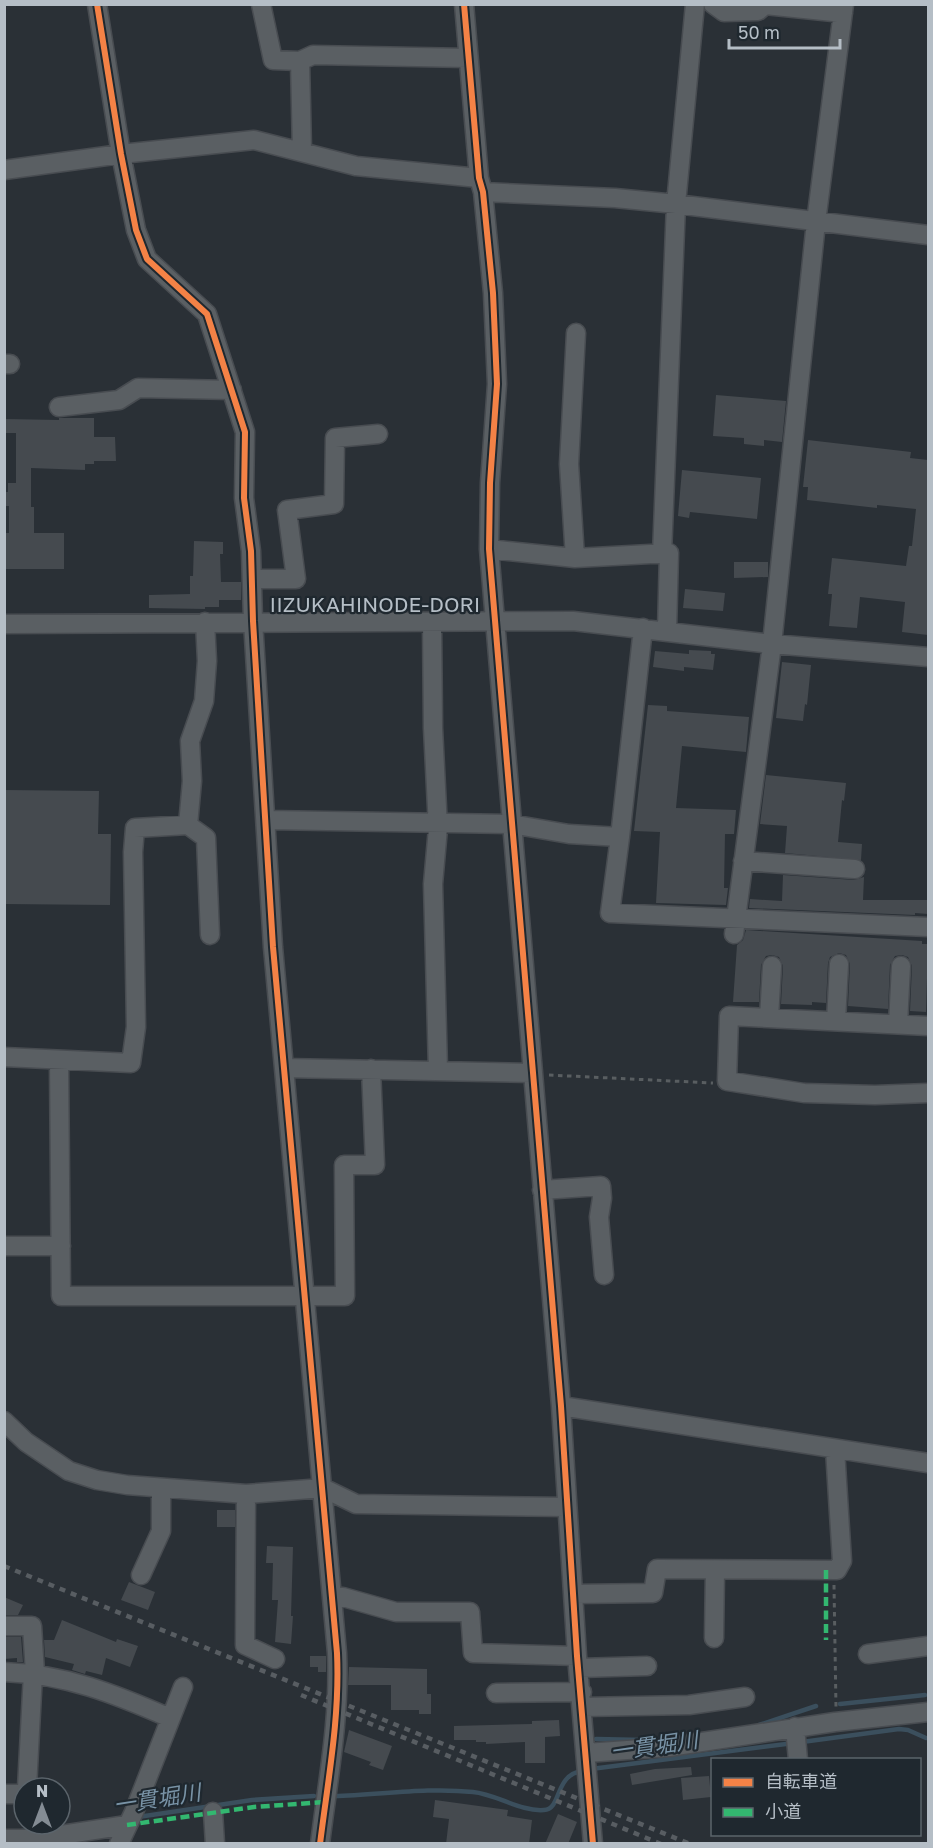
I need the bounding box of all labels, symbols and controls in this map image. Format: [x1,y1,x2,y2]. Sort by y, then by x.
scale bar [729,12,840,50]
text: 50 m [738,21,780,43]
street label: IIZUKAHINODE-DORI [270,591,480,617]
water label: 一貫堀川 [609,1725,701,1764]
legend [711,1758,921,1836]
text: 自転車道 [765,1770,837,1792]
north arrow [12,1776,72,1836]
water label: 一貫堀川 [111,1777,205,1818]
text: N [36,1781,48,1801]
text: 小道 [765,1800,801,1822]

